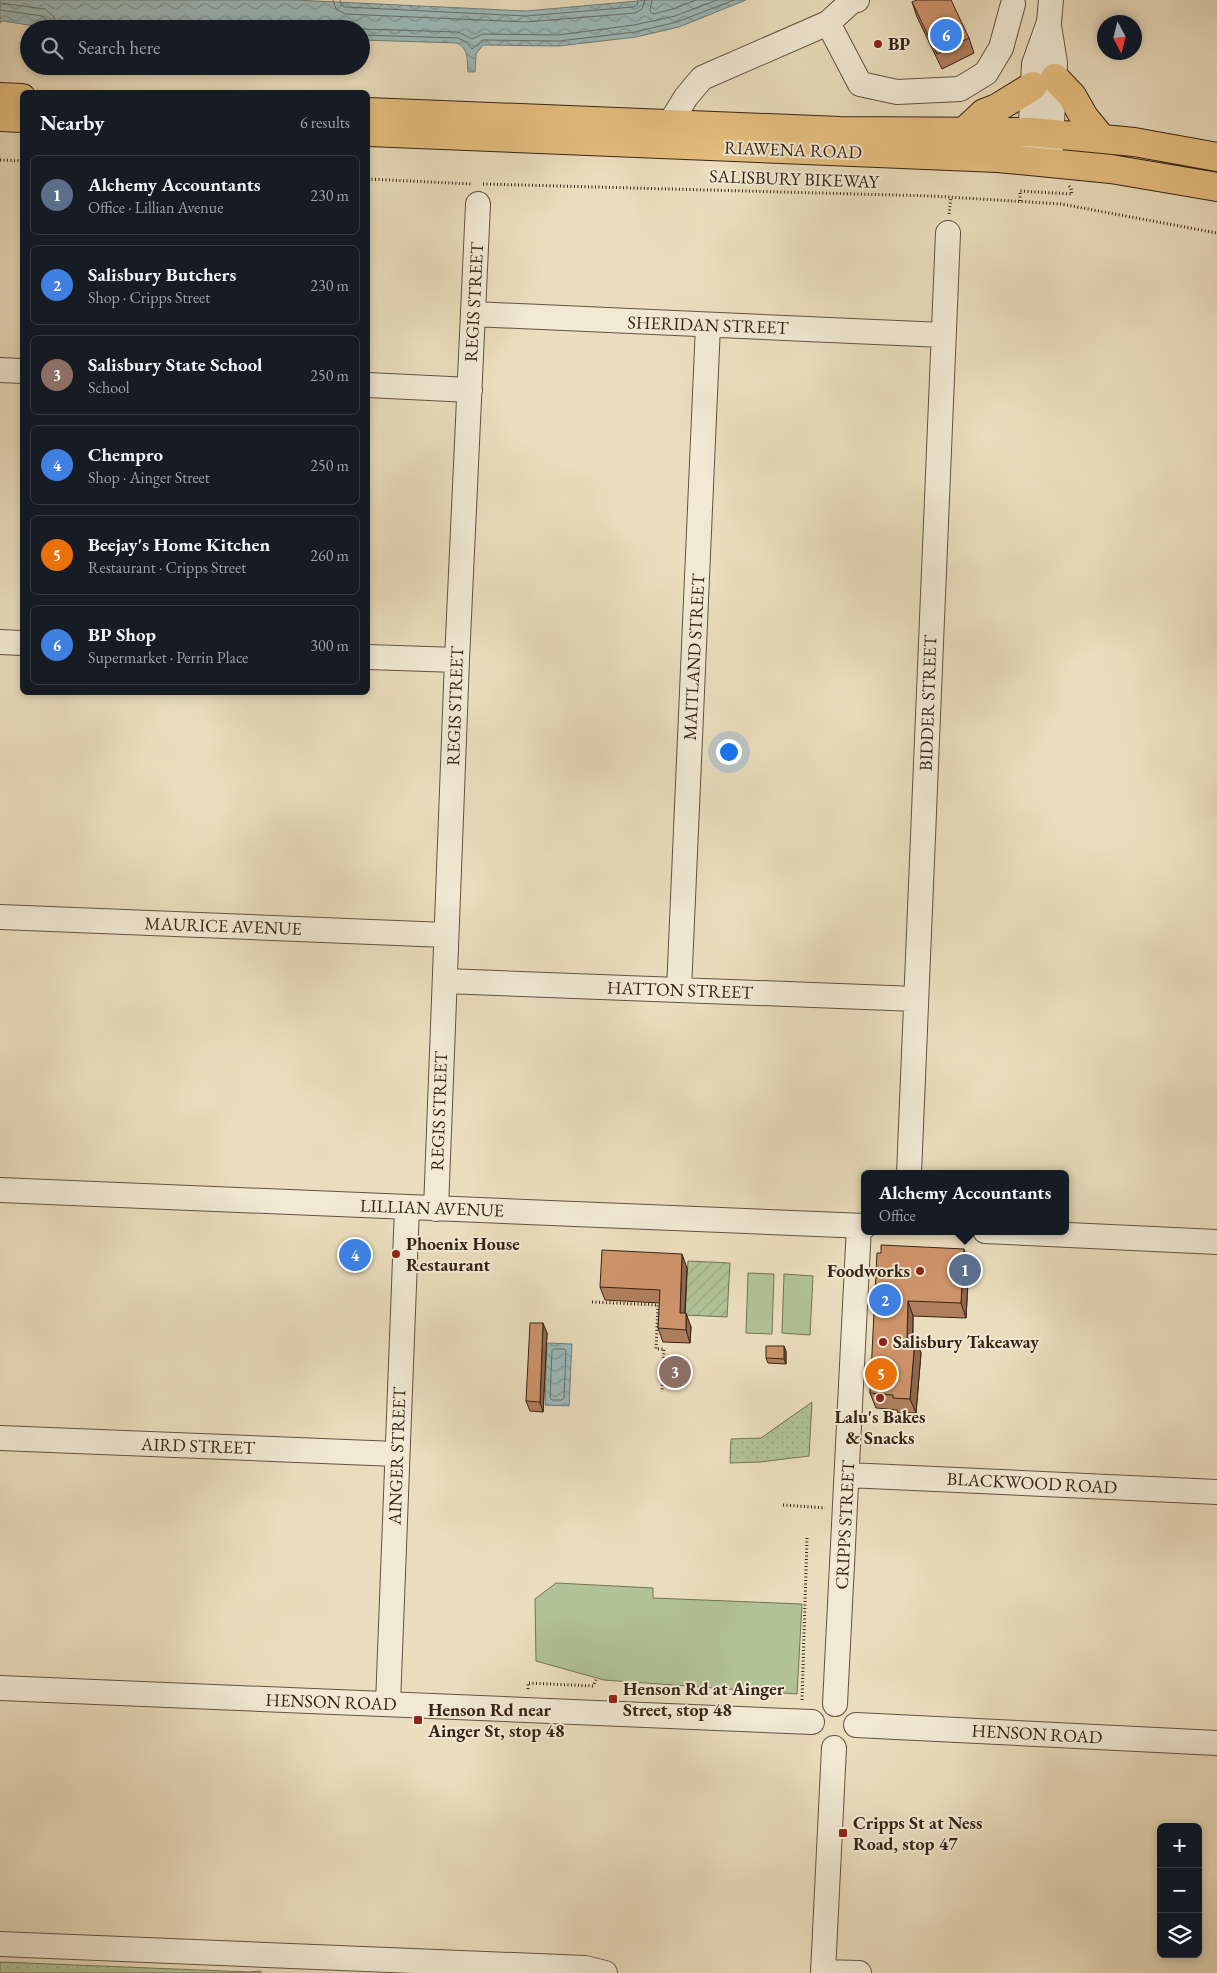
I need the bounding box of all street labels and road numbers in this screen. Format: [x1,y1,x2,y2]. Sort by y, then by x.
street label: RIAWENA ROAD [724,136,862,163]
street label: SALISBURY BIKEWAY [709,164,881,193]
street label: REGIS STREET [459,241,488,362]
street label: SHERIDAN STREET [627,310,790,339]
street label: MAITLAND STREET [678,572,709,741]
street label: BIDDER STREET [914,634,941,771]
street label: REGIS STREET [441,645,468,766]
street label: MAURICE AVENUE [144,911,302,940]
street label: HATTON STREET [607,975,754,1004]
street label: REGIS STREET [425,1050,452,1171]
street label: LILLIAN AVENUE [360,1193,504,1222]
street label: AINGER STREET [383,1386,410,1526]
street label: AIRD STREET [140,1432,256,1459]
street label: CRIPPS STREET [830,1459,859,1590]
street label: BLACKWOOD ROAD [946,1467,1118,1498]
street label: HENSON ROAD [265,1688,397,1715]
street label: HENSON ROAD [971,1719,1103,1748]

